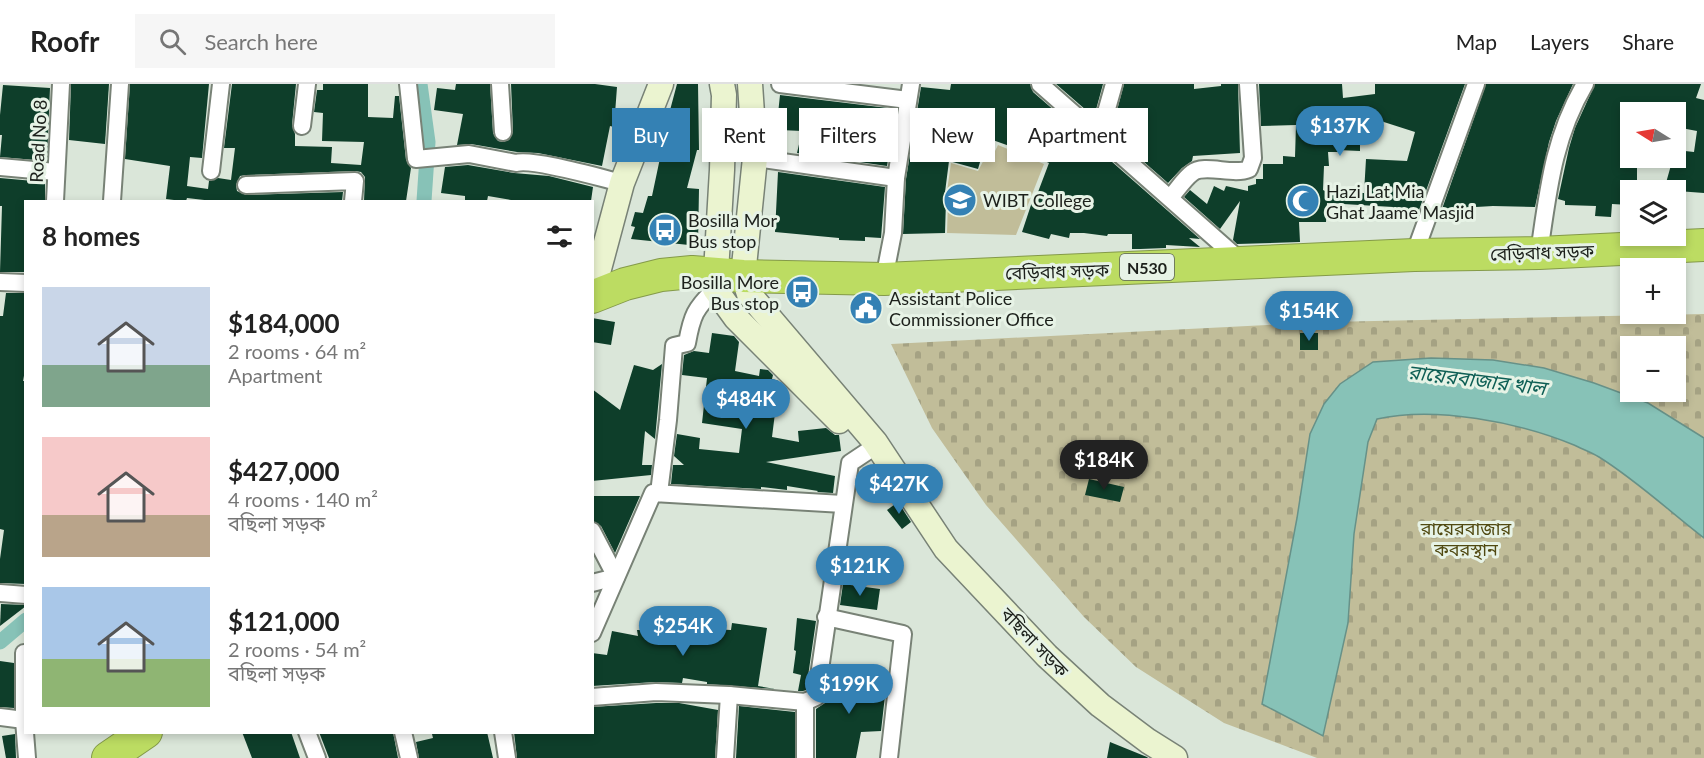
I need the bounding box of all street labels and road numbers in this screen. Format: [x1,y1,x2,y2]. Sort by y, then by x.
street label: Road No 8 [25,99,51,183]
street label: বেড়িবাধ সড়ক [1490,239,1595,265]
road number: N530 [1120,254,1174,280]
street label: বেড়িবাধ সড়ক [1005,258,1110,284]
street label: বছিলা সড়ক [996,602,1074,681]

